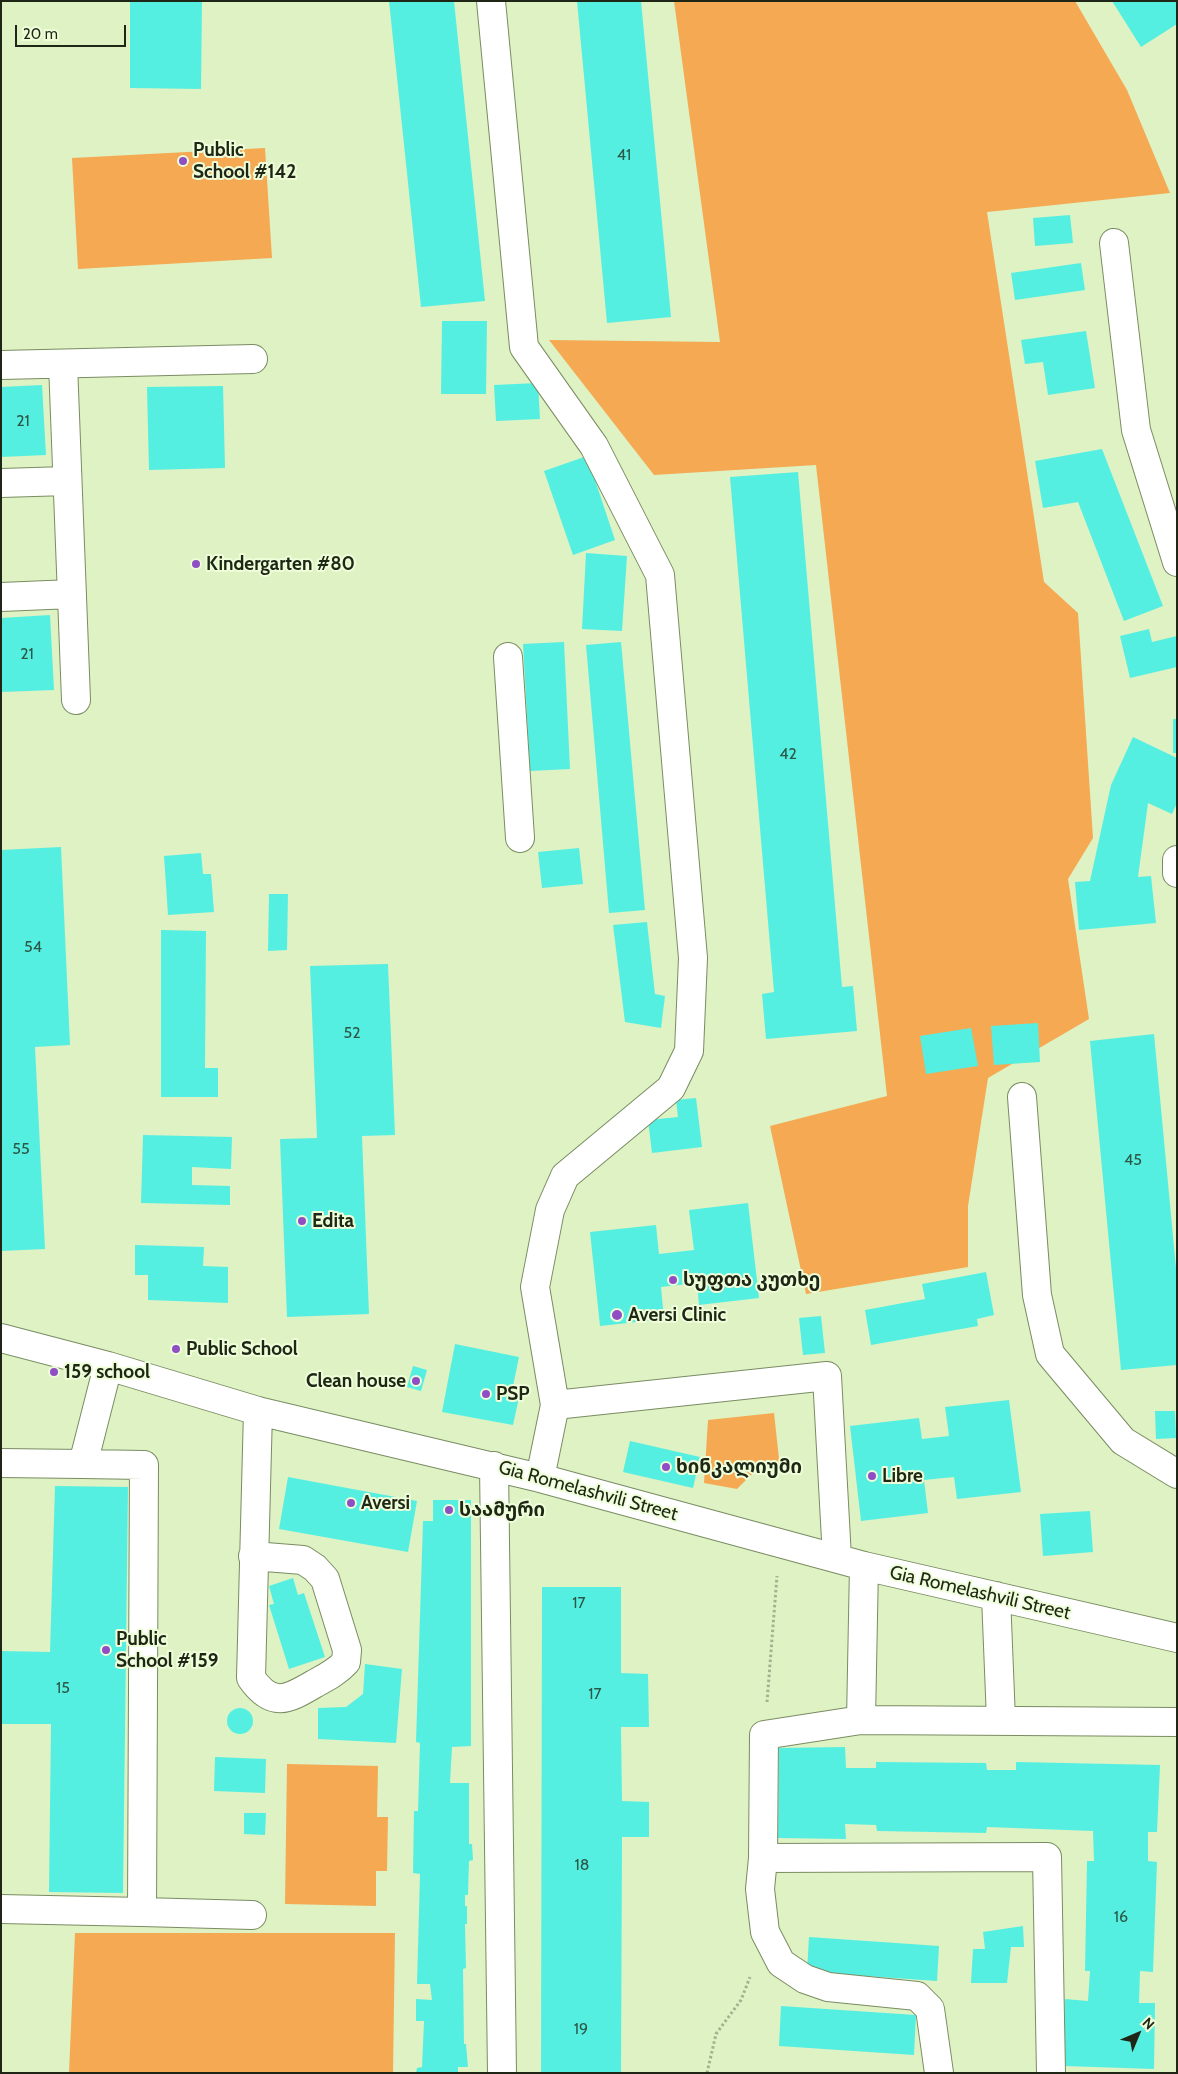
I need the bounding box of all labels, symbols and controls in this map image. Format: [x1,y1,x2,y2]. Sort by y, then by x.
scale bar [18,15,129,47]
text: 20 m [23,25,58,43]
place label: Public School #142 [193,139,296,183]
house number: 41 [617,145,631,165]
marker: Public School #142 [177,155,189,167]
house number: 21 [16,411,30,431]
place label: Kindergarten #80 [206,553,355,575]
marker: Kindergarten #80 [190,558,202,570]
house number: 21 [20,644,34,664]
house number: 42 [779,744,797,764]
house number: 54 [24,937,42,957]
house number: 52 [343,1023,361,1043]
house number: 55 [12,1139,30,1159]
house number: 45 [1124,1150,1142,1170]
place label: Edita [312,1210,354,1232]
marker: Edita [296,1215,308,1227]
place label: სუფთა კუთხე [683,1269,820,1291]
marker: სუფთა კუთხე [667,1274,679,1286]
place label: Aversi Clinic [628,1304,726,1326]
marker: Aversi Clinic [610,1308,624,1322]
place label: Public School [186,1338,298,1360]
marker: Public School [170,1343,182,1355]
place label: 159 school [64,1361,150,1383]
marker: 159 school [48,1366,60,1378]
place label: Clean house [306,1370,406,1392]
marker: Clean house [410,1375,422,1387]
place label: PSP [496,1383,530,1405]
marker: PSP [480,1388,492,1400]
street label: Gia Romelashvili Street [496,1456,680,1526]
place label: ხინკალიუმი [676,1456,802,1478]
marker: ხინკალიუმი [660,1461,672,1473]
place label: Libre [882,1465,923,1487]
marker: Libre [866,1470,878,1482]
place label: Aversi [361,1492,410,1514]
marker: Aversi [345,1497,357,1509]
place label: საამური [459,1499,545,1521]
marker: საამური [443,1504,455,1516]
street label: Gia Romelashvili Street [888,1561,1072,1625]
house number: 17 [572,1593,586,1613]
place label: Public School #159 [116,1628,218,1672]
marker: Public School #159 [100,1644,112,1656]
house number: 15 [56,1678,70,1698]
house number: 17 [588,1684,602,1704]
house number: 18 [575,1855,589,1875]
house number: 16 [1114,1907,1128,1927]
north arrow [1113,2009,1163,2059]
text: N [1139,2014,1158,2033]
house number: 19 [574,2019,588,2039]

